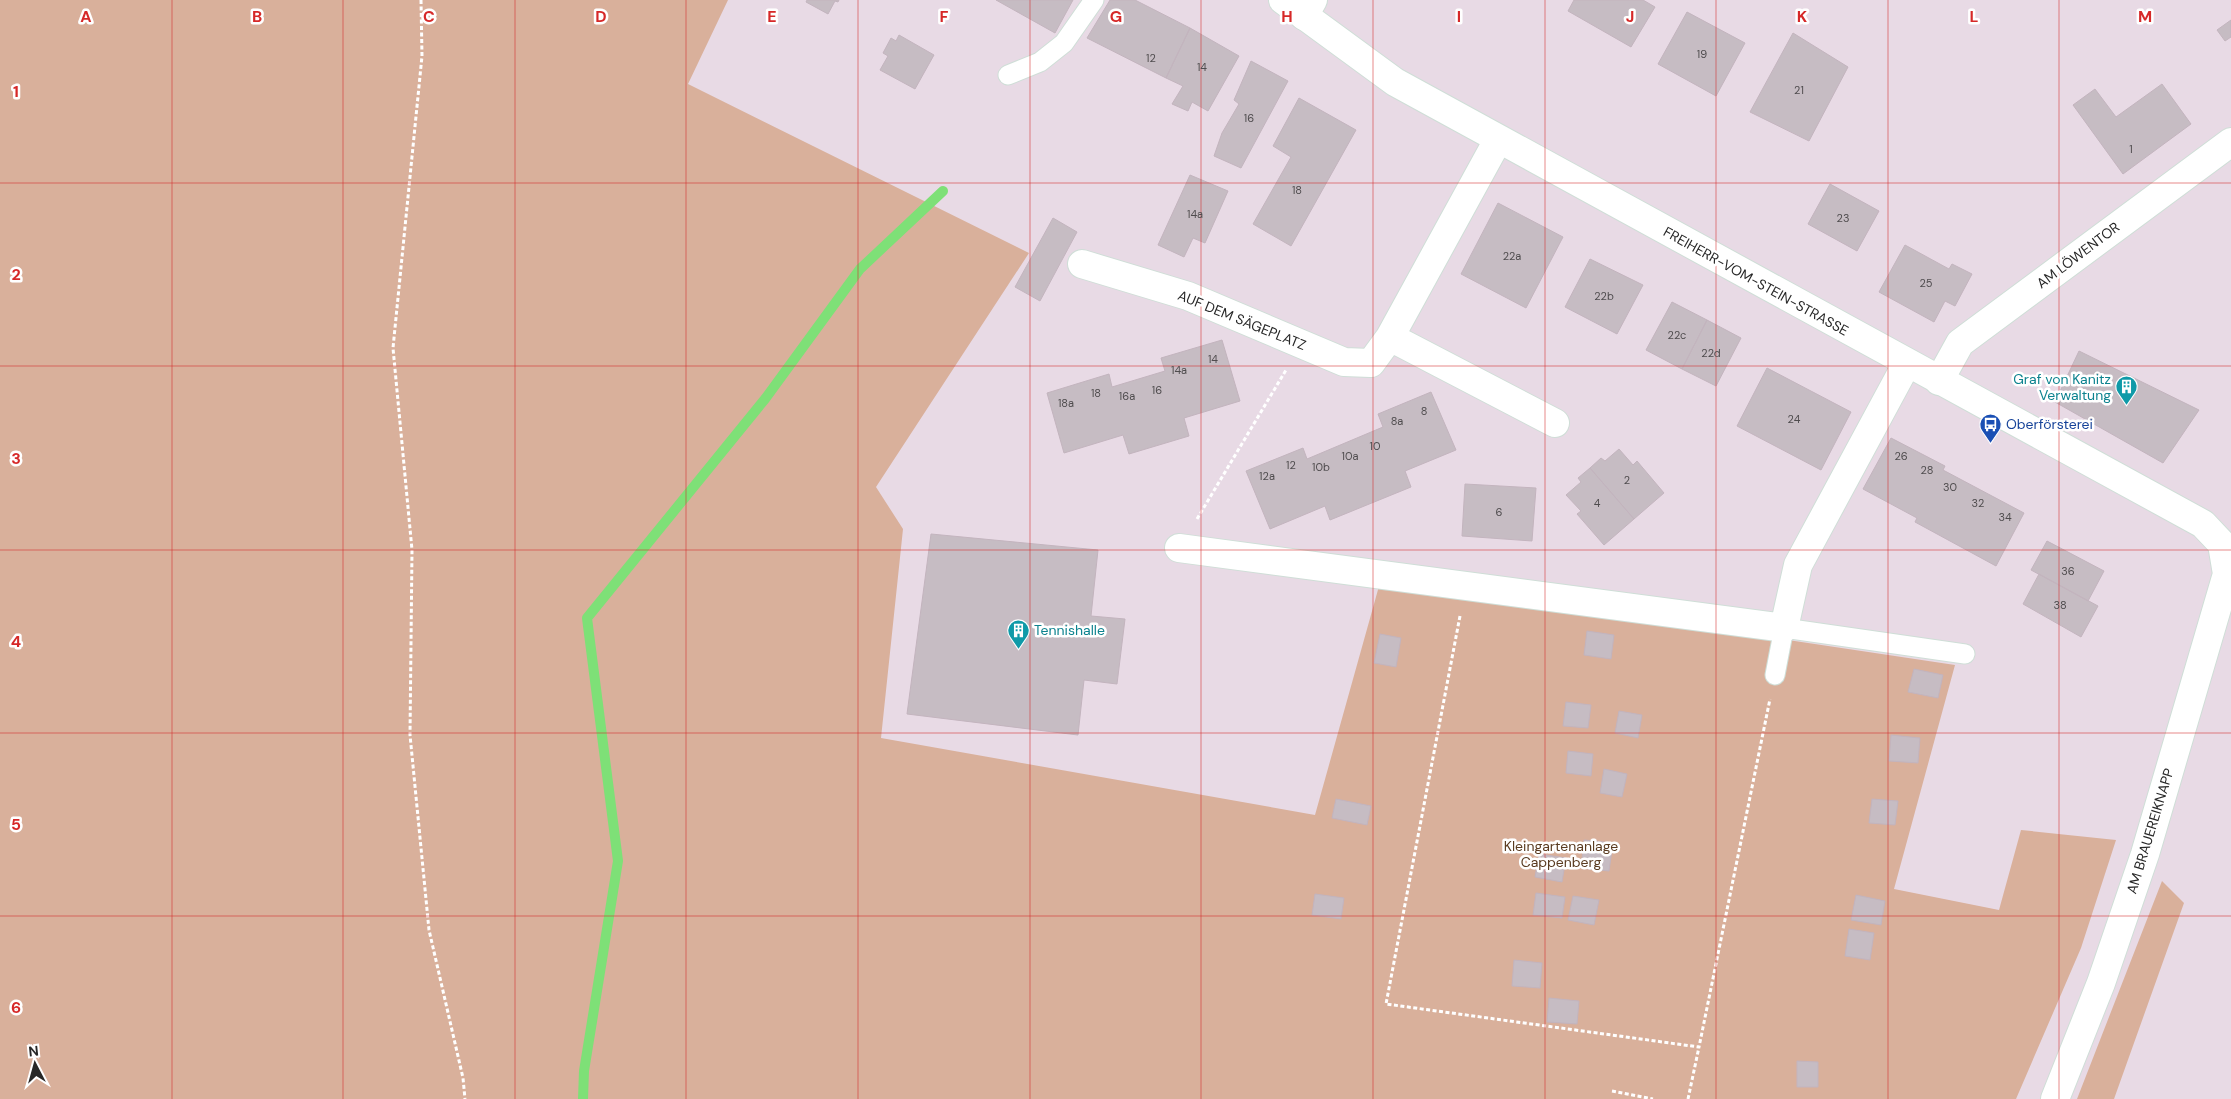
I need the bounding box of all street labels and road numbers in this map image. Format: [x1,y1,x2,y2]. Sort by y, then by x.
street label: AM LÖWENTOR [2033,218,2123,292]
street label: FREIHERR-VOM-STEIN-STRASSE [1660,222,1852,340]
street label: AUF DEM SÄGEPLATZ [1175,286,1309,354]
street label: AM BRAUEREIKNAPP [2122,766,2178,896]

